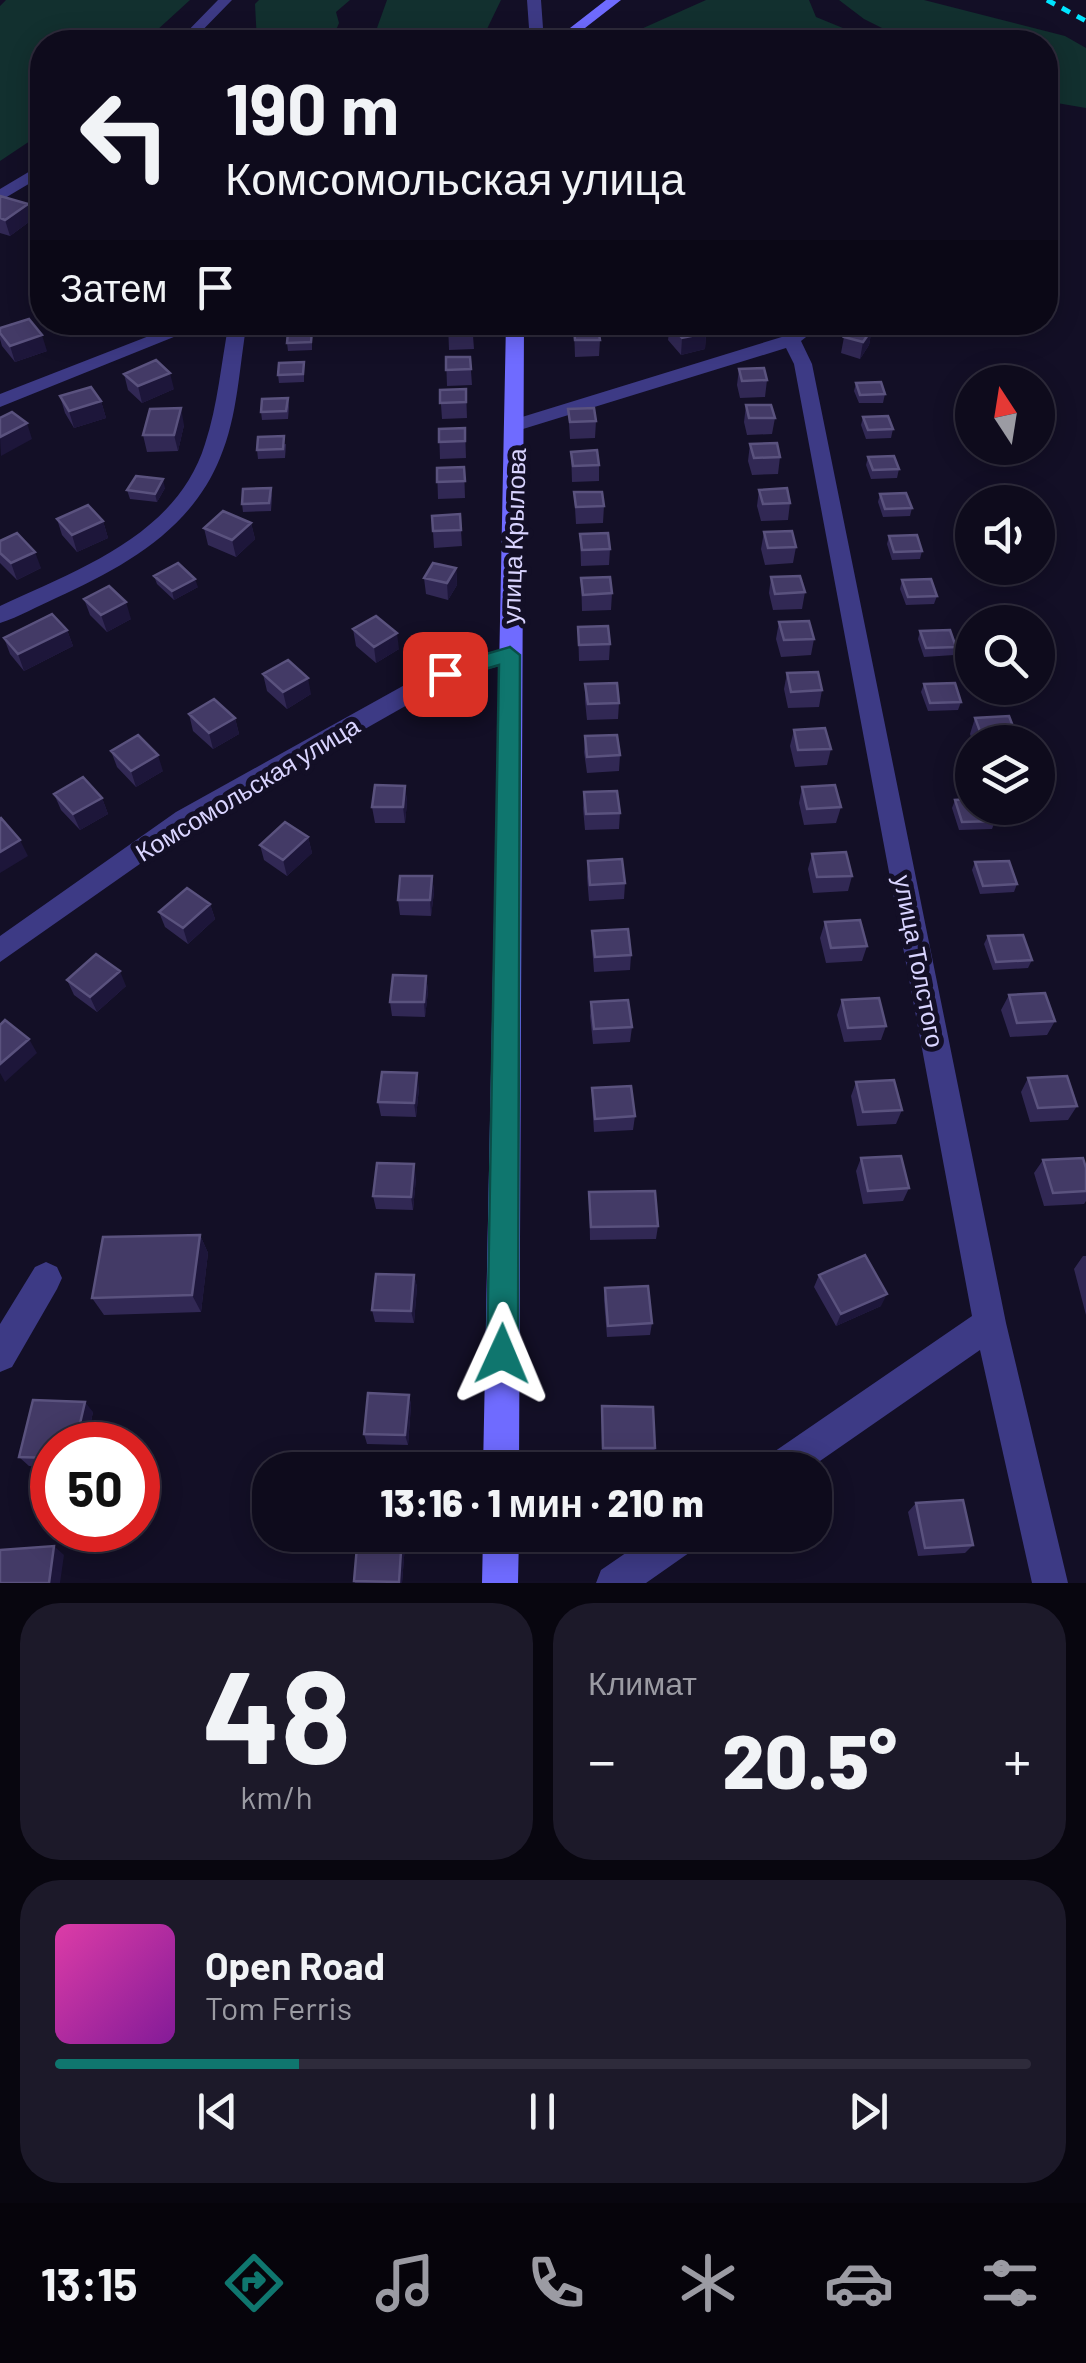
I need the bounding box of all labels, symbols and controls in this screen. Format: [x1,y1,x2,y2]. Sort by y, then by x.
text: 190 m [225,65,399,149]
icon: left [60,70,190,200]
text: Комсомольская улица [225,150,685,204]
icon: arrive [188,260,243,315]
text: Затем [60,264,168,310]
north arrow [955,365,1055,465]
map controls [955,365,1055,825]
street label: улица Крылова [495,448,531,624]
button: sound [955,485,1055,585]
button: search [955,605,1055,705]
pin [403,632,488,717]
icon: arrive [418,647,473,702]
street label: Комсомольская улица [130,709,364,867]
button: layers [955,725,1055,825]
street label: улица Толстого [889,872,951,1050]
position arrow [450,1302,554,1406]
speed limit sign: 50 [30,1422,160,1552]
text: 13:16 · 1 мин · 210 m [380,1479,704,1525]
text: 48 [202,1634,351,1790]
text: Климат [588,1663,697,1701]
text: 20.5° [722,1714,897,1804]
text: − [588,1726,616,1792]
text: + [1003,1726,1031,1792]
text: km/h [240,1777,313,1815]
text: Open Road [205,1942,385,1988]
text: Tom Ferris [205,1988,352,2026]
icon: previous [190,2084,245,2139]
icon: pause [515,2084,570,2139]
icon: next [841,2084,896,2139]
icon: directions [219,2248,289,2318]
icon: music [370,2248,440,2318]
icon: phone [521,2248,591,2318]
icon: climate [673,2248,743,2318]
icon: car [824,2248,894,2318]
icon: filters [975,2248,1045,2318]
text: 13:15 [41,2256,137,2310]

